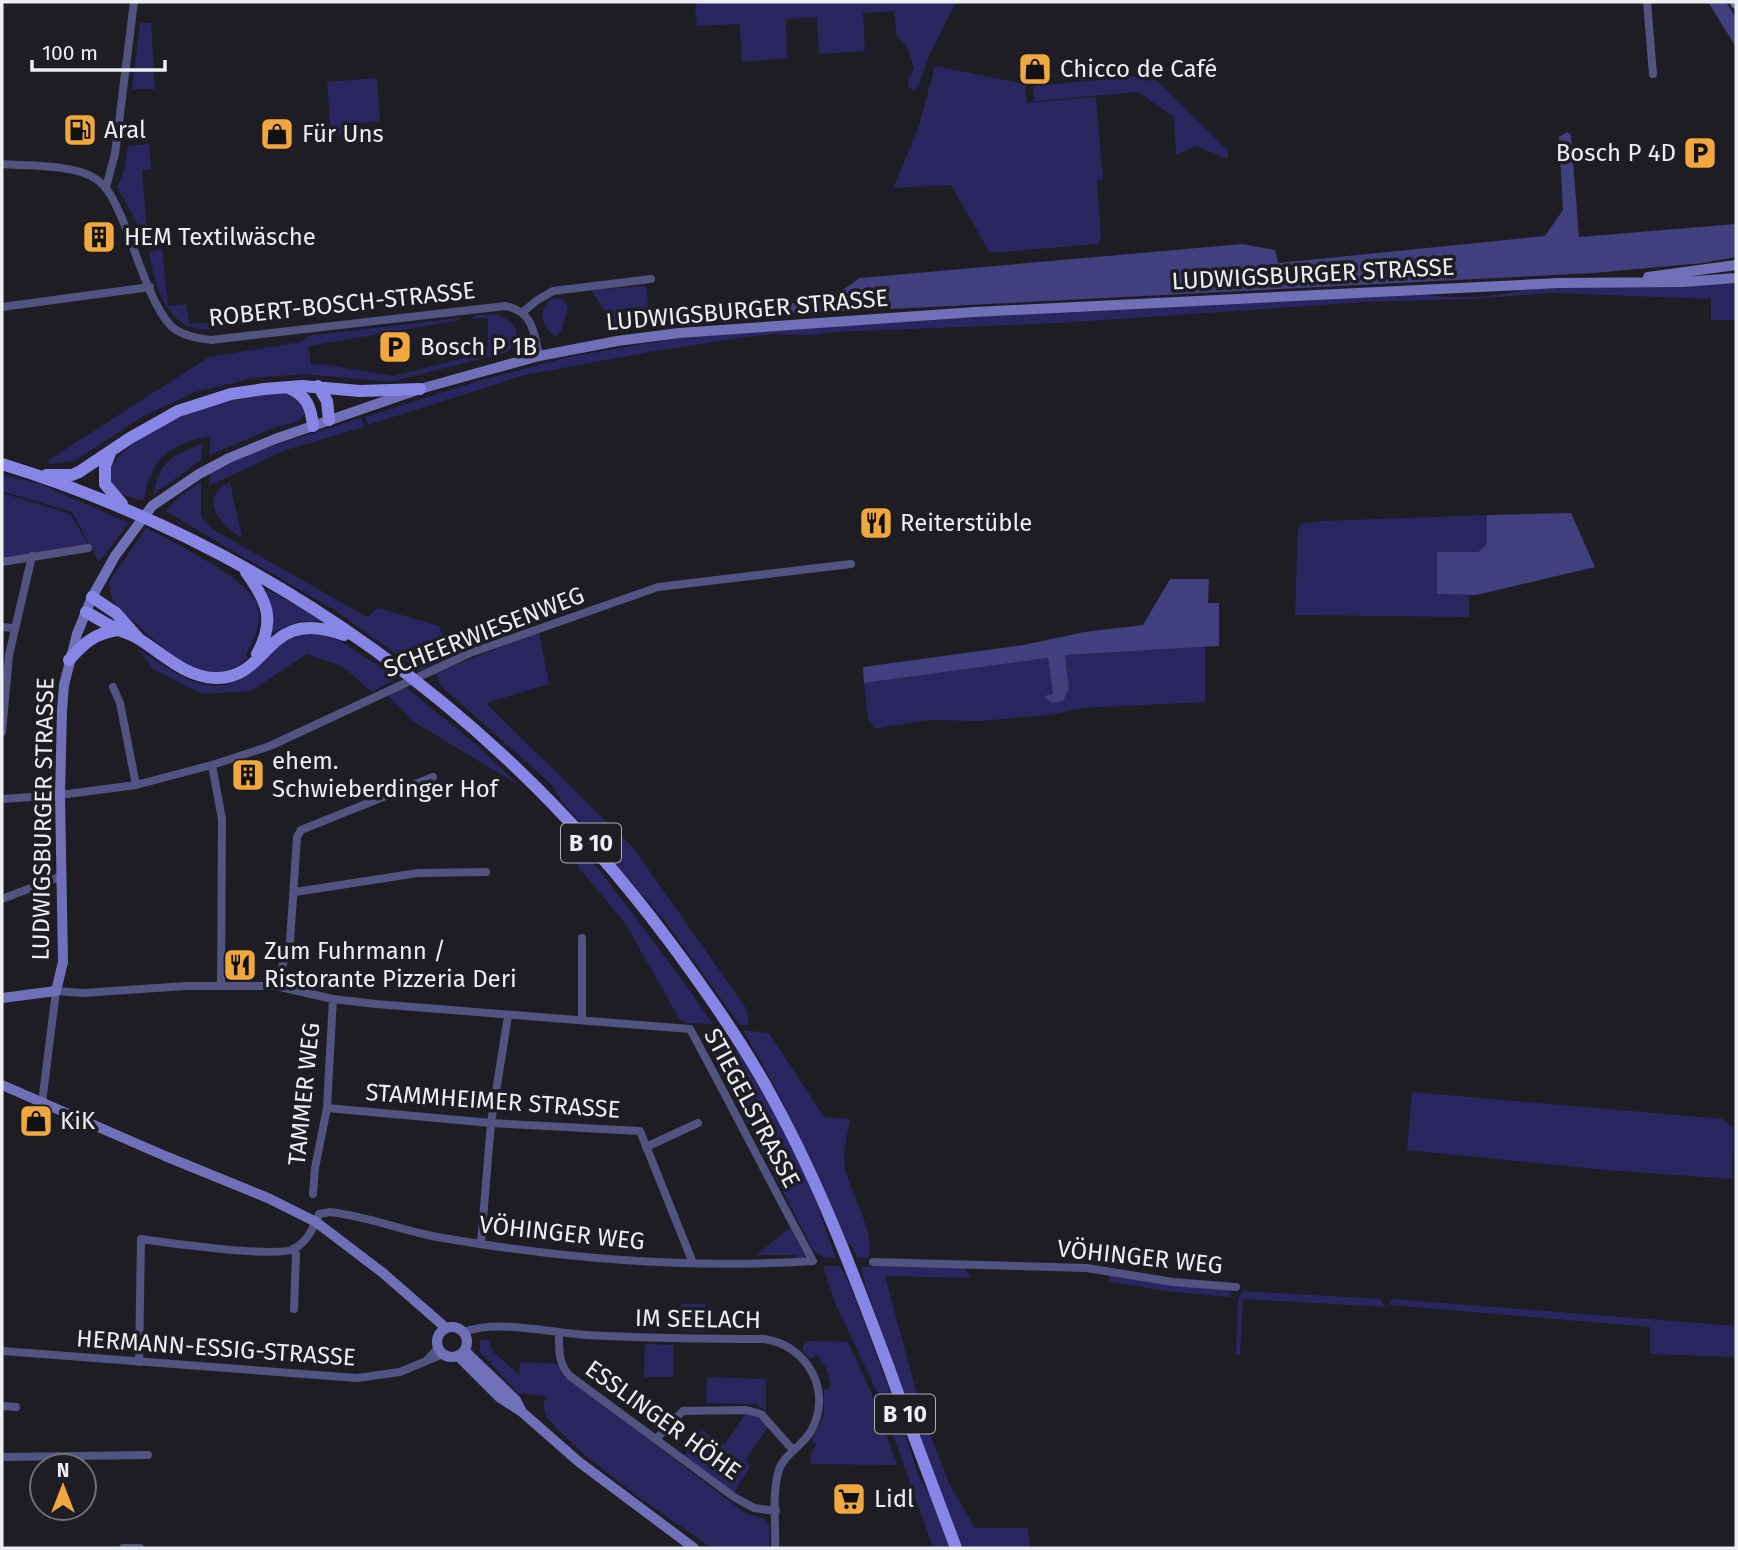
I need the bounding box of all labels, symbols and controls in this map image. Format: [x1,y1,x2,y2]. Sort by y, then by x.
scale bar [32,28,164,72]
text: 100 m [42,40,98,66]
shop icon: Chicco de Café [1016,50,1054,88]
place label: Chicco de Café [1060,55,1217,83]
fuel station icon: Aral [61,111,99,149]
shop icon: Für Uns [258,115,296,153]
place label: Aral [104,116,146,144]
place label: Für Uns [302,120,384,148]
parking icon: Bosch P 4D [1681,134,1719,172]
place label: Bosch P 4D [1556,139,1676,167]
building icon: HEM Textilwäsche [80,218,118,256]
place label: HEM Textilwäsche [124,223,316,251]
street label: LUDWIGSBURGER STRASSE [1171,253,1455,295]
street label: ROBERT-BOSCH-STRASSE [207,276,477,332]
street label: LUDWIGSBURGER STRASSE [605,284,889,336]
parking icon: Bosch P 1B [376,328,414,366]
place label: Bosch P 1B [420,333,537,361]
restaurant icon: Reiterstüble [857,504,895,542]
place label: Reiterstüble [900,509,1032,537]
street label: SCHEERWIESENWEG [380,581,588,683]
street label: LUDWIGSBURGER STRASSE [27,677,59,961]
place label: ehem. Schwieberdinger Hof [272,747,500,803]
building icon: ehem. Schwieberdinger Hof [229,756,267,794]
road number: B 10 [561,824,621,862]
place label: Zum Fuhrmann / Ristorante Pizzeria Deri [264,937,517,993]
restaurant icon: Zum Fuhrmann / Ristorante Pizzeria Deri [221,946,259,984]
street label: TAMMER WEG [283,1021,325,1167]
street label: STIEGELSTRASSE [698,1024,806,1192]
street label: STAMMHEIMER STRASSE [365,1078,621,1124]
shop icon: KiK [17,1102,55,1140]
place label: KiK [60,1107,96,1135]
street label: VÖHINGER WEG [478,1210,646,1256]
street label: VÖHINGER WEG [1056,1234,1224,1280]
street label: IM SEELACH [635,1304,761,1334]
street label: HERMANN-ESSIG-STRASSE [75,1324,357,1372]
street label: ESSLINGER HÖHE [580,1354,746,1486]
road number: B 10 [875,1394,935,1434]
north arrow [28,1452,98,1522]
text: N [57,1459,69,1482]
supermarket icon: Lidl [830,1480,868,1518]
place label: Lidl [874,1485,914,1513]

